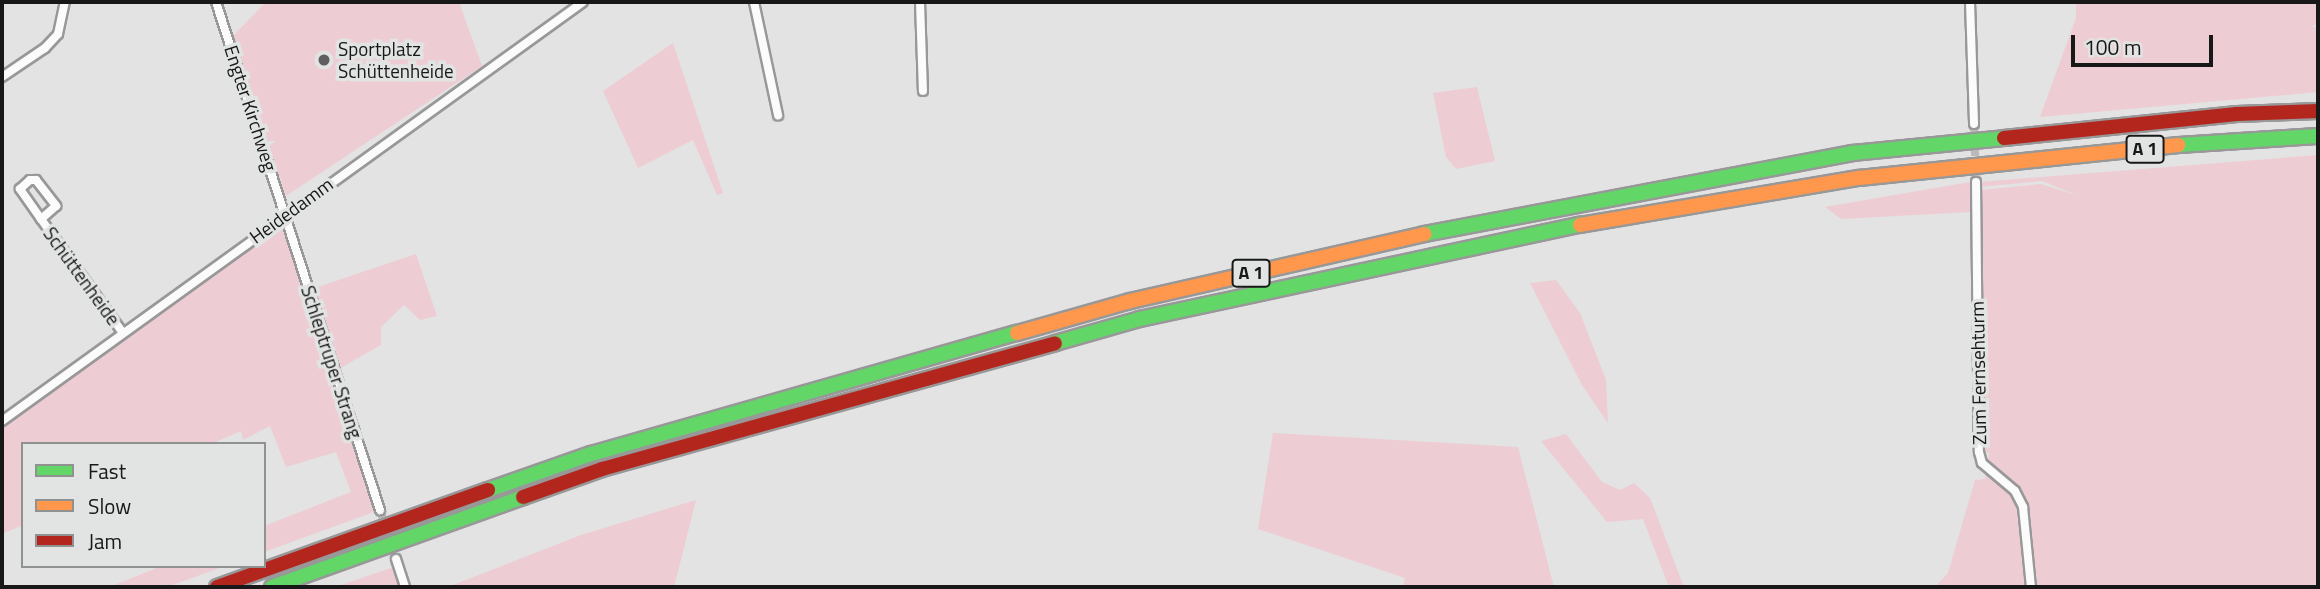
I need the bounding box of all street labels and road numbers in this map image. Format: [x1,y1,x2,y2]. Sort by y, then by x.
street label: Engter Kirchweg [220,42,282,174]
road number: A 1 [2124,134,2166,164]
street label: Heidedamm [245,172,337,248]
street label: Schüttenheide [39,223,125,329]
road number: A 1 [1230,258,1272,288]
street label: Schleptruper Strang [297,283,367,441]
street label: Zum Fernsehturm [1965,301,1991,445]

